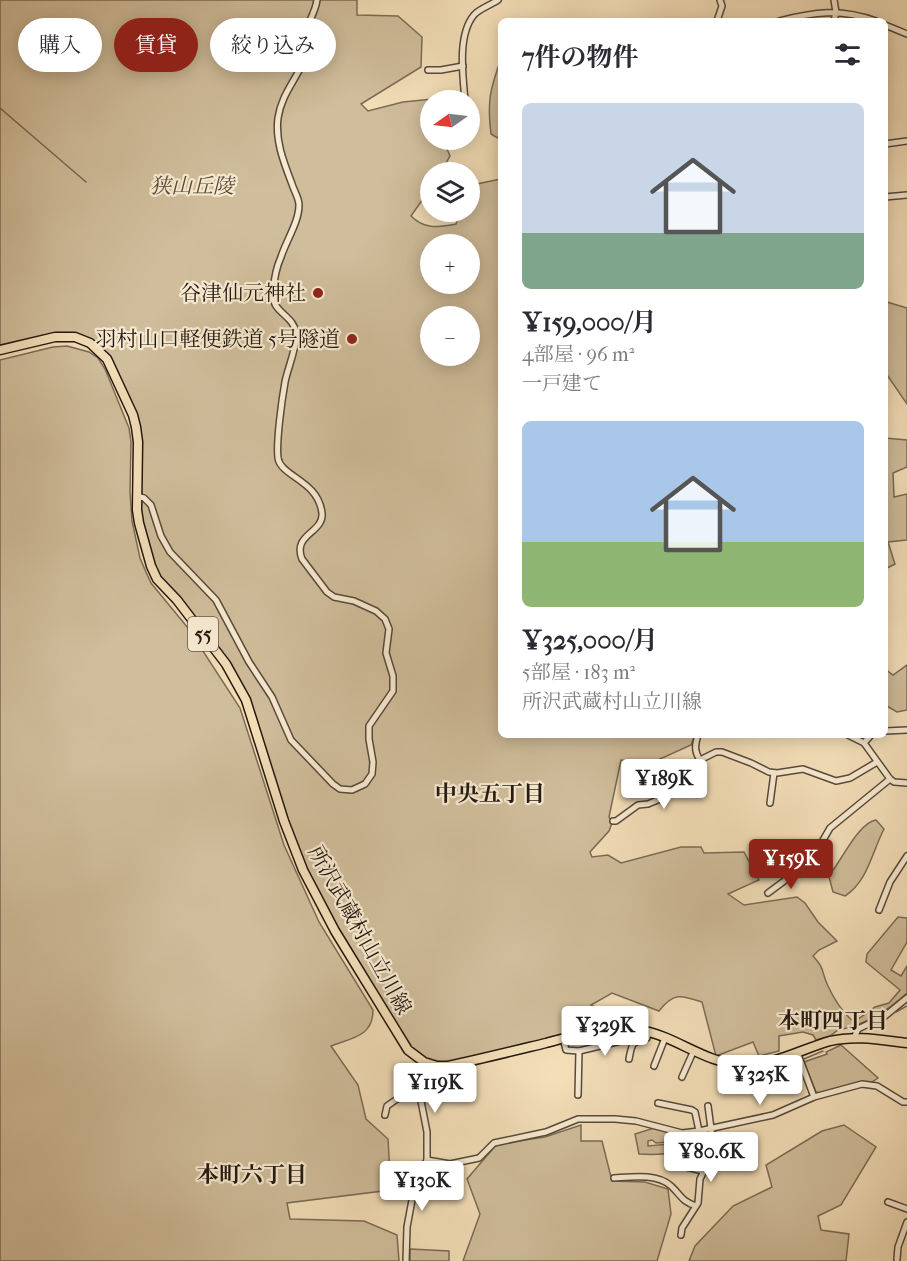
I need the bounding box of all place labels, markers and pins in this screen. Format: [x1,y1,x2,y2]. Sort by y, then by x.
place label: 谷津仙元神社 [180,281,306,305]
marker: 谷津仙元神社 [311,286,325,300]
place label: 羽村山口軽便鉄道 5号隧道 [95,327,340,351]
marker: 羽村山口軽便鉄道 5号隧道 [345,332,359,346]
pin: ¥189K [622,759,706,810]
pin: ¥159K [749,839,833,890]
pin: ¥329K [563,1006,647,1057]
pin: ¥325K [718,1055,802,1106]
pin: ¥119K [393,1063,477,1114]
pin: ¥80.6K [662,1132,760,1183]
pin: ¥130K [380,1161,464,1212]

